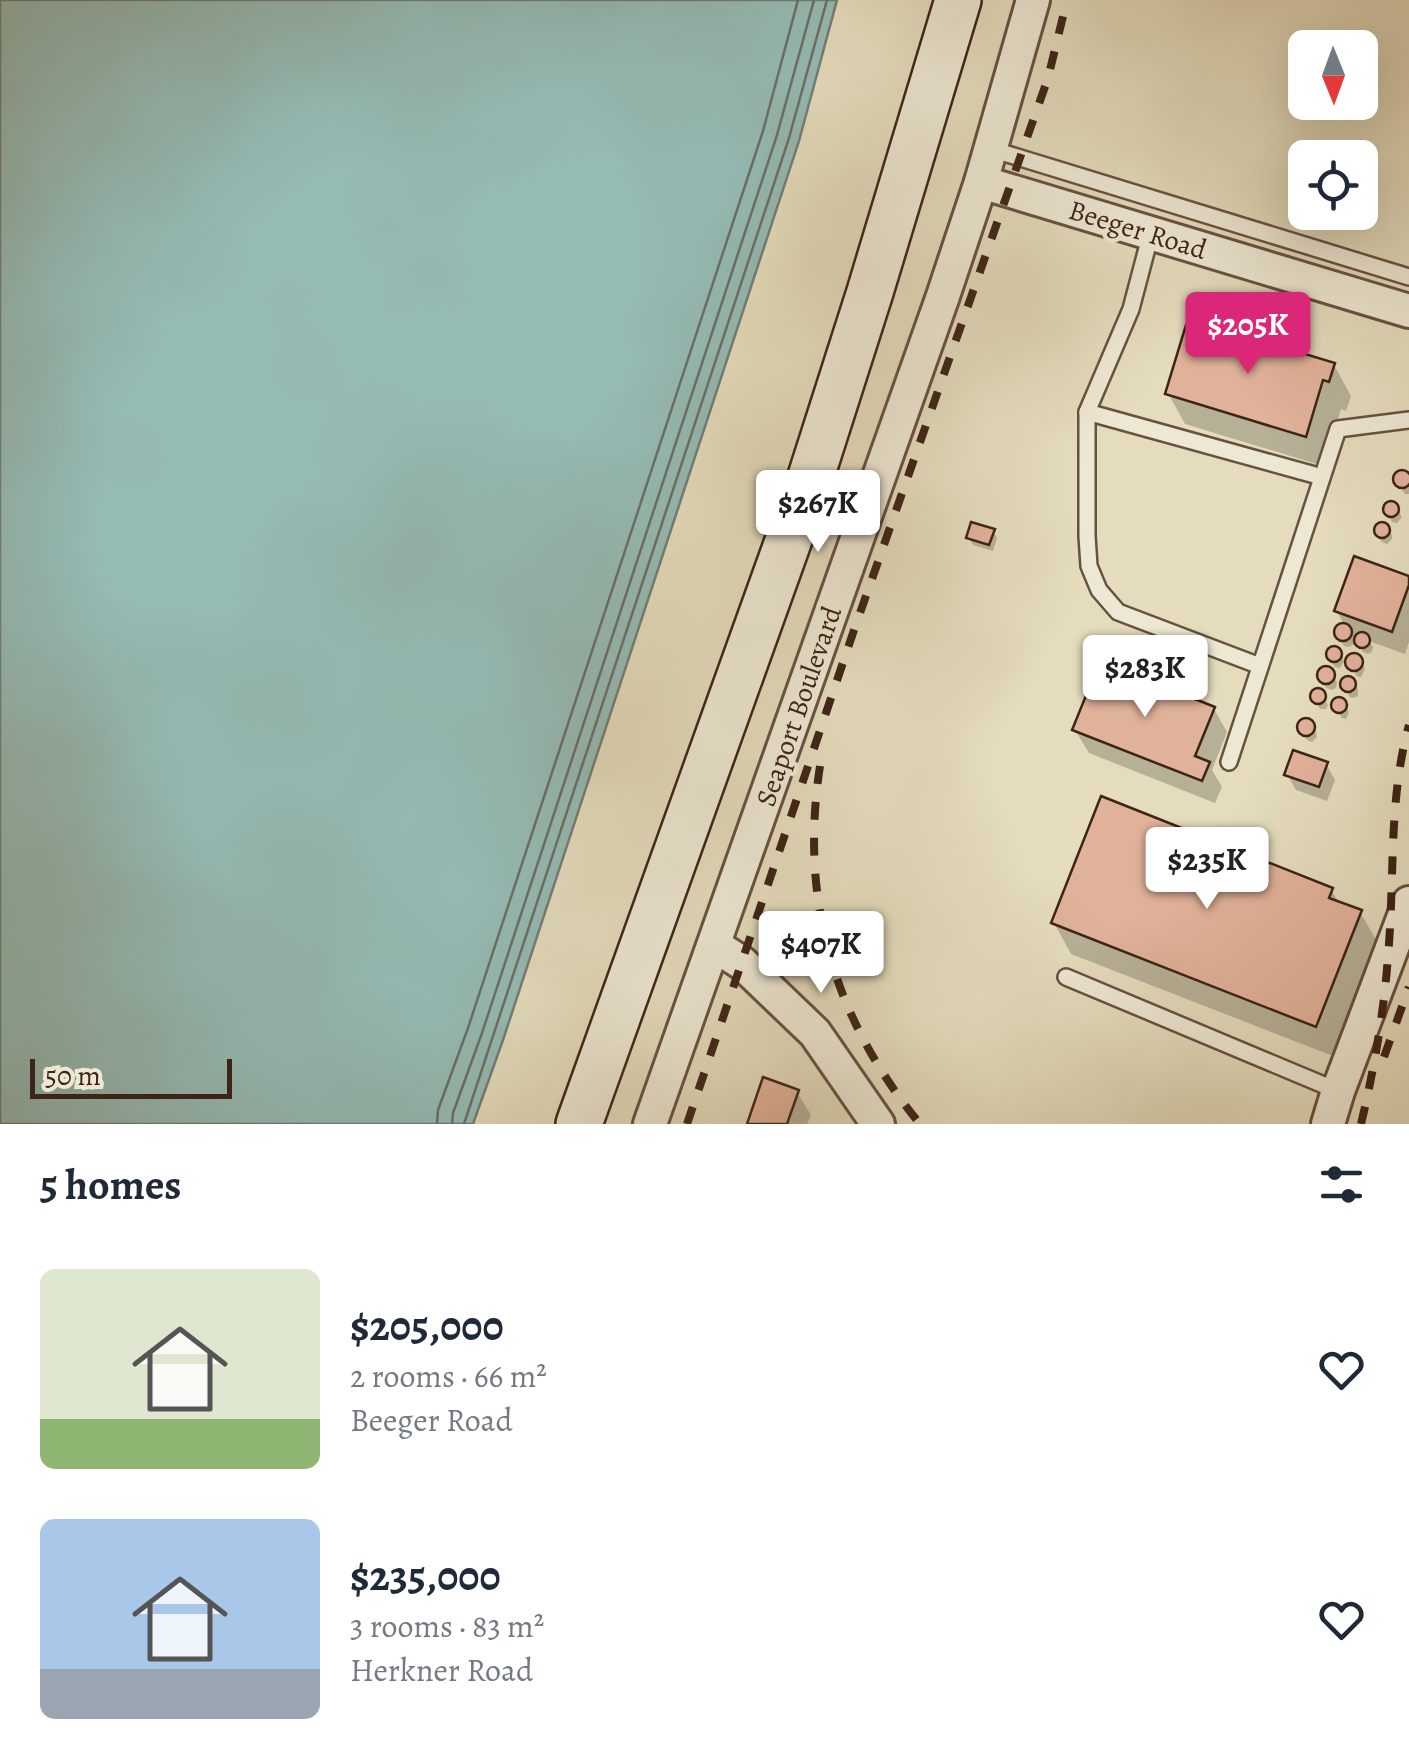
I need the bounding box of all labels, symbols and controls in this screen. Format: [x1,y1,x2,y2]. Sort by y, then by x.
north arrow [1288,30,1378,120]
map controls [1288,30,1378,230]
button: locate [1288,140,1378,230]
street label: Beeger Road [1064,191,1212,269]
pin: $205K [1178,292,1318,377]
text: $205K [1207,302,1289,346]
pin: $267K [748,470,888,555]
text: $267K [778,480,858,524]
street label: Seaport Boulevard [747,600,851,812]
pin: $283K [1075,635,1215,720]
text: $283K [1105,645,1185,689]
pin: $235K [1137,827,1277,912]
text: $235K [1168,837,1246,881]
pin: $407K [751,911,891,996]
text: $407K [781,921,861,965]
scale bar [30,1054,232,1098]
text: 50 m [45,1057,101,1095]
text: 5 homes [40,1156,181,1213]
icon: filters [1314,1157,1369,1212]
text: $205,000 [350,1297,504,1354]
icon: home [120,1309,240,1429]
icon: heart [1314,1342,1369,1397]
text: 2 rooms · 66 m² [350,1354,547,1398]
text: Beeger Road [350,1398,513,1442]
text: $235,000 [350,1547,501,1604]
icon: home [120,1559,240,1679]
icon: heart [1314,1592,1369,1647]
text: 3 rooms · 83 m² [350,1604,544,1648]
text: Herkner Road [350,1648,533,1692]

